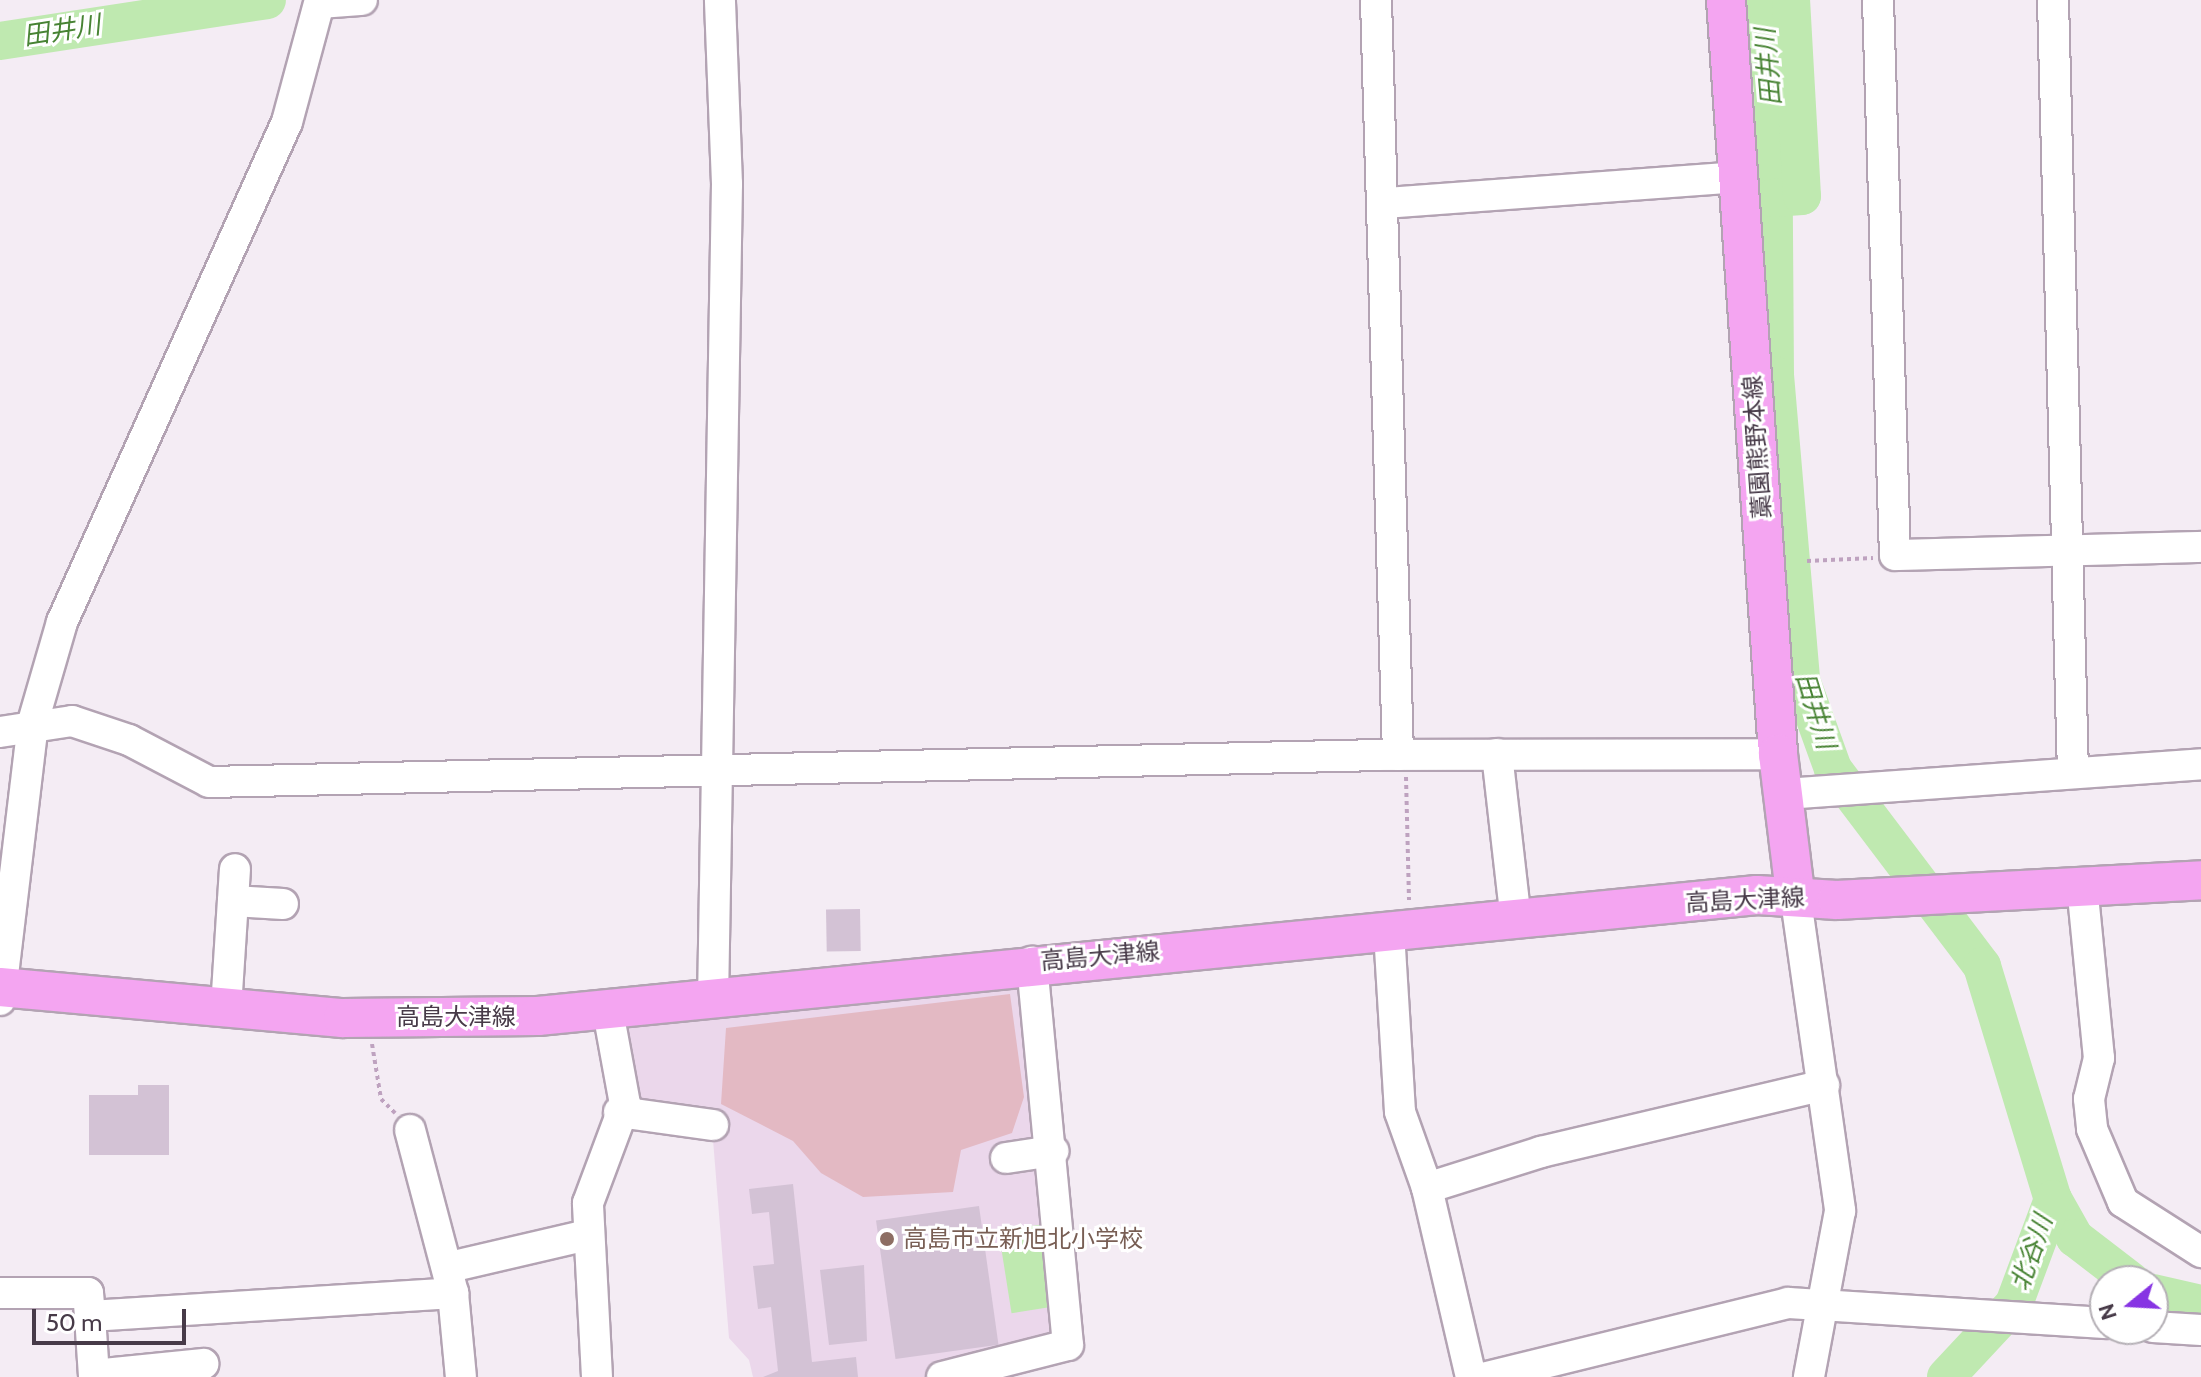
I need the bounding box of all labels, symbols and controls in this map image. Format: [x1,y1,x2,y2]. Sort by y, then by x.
water label: 田井川 [21,9,103,53]
water label: 田井川 [1750,27,1788,107]
street label: 藁園熊野本線 [1738,374,1776,520]
water label: 田井川 [1789,669,1841,753]
street label: 高島大津線 [1684,882,1806,918]
street label: 高島大津線 [1039,936,1161,976]
street label: 高島大津線 [396,1003,516,1031]
water label: 北谷川 [2005,1211,2059,1295]
place label: 高島市立新旭北小学校 [903,1225,1143,1253]
marker: 高島市立新旭北小学校 [878,1230,896,1248]
north arrow [2089,1265,2169,1345]
scale bar [36,1293,190,1343]
text: N [2092,1300,2123,1324]
text: 50 m [46,1308,102,1337]

